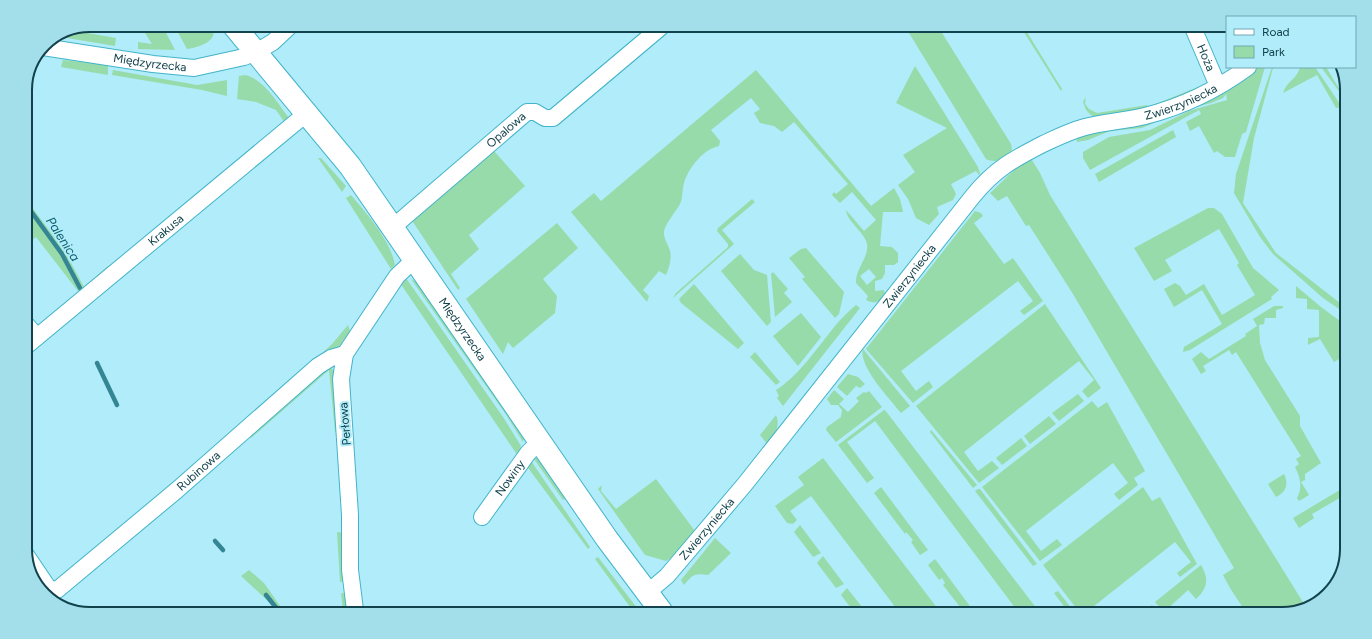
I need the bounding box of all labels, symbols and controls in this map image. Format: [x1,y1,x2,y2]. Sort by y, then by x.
legend [1226,16,1356,68]
text: Road [1262,25,1290,39]
street label: Hoża [1194,42,1218,73]
text: Park [1262,45,1285,59]
street label: Międzyrzecka [112,51,187,74]
street label: Zwierzyniecka [1143,81,1220,123]
street label: Opalowa [484,109,529,151]
street label: Krakusa [145,211,186,249]
water label: Palenica [43,214,83,264]
street label: Zwierzyniecka [880,242,939,311]
street label: Międzyrzecka [436,295,489,363]
street label: Perłowa [336,402,354,446]
street label: Rubinowa [174,448,223,494]
street label: Nowiny [492,457,528,499]
street label: Zwierzyniecka [677,495,737,563]

